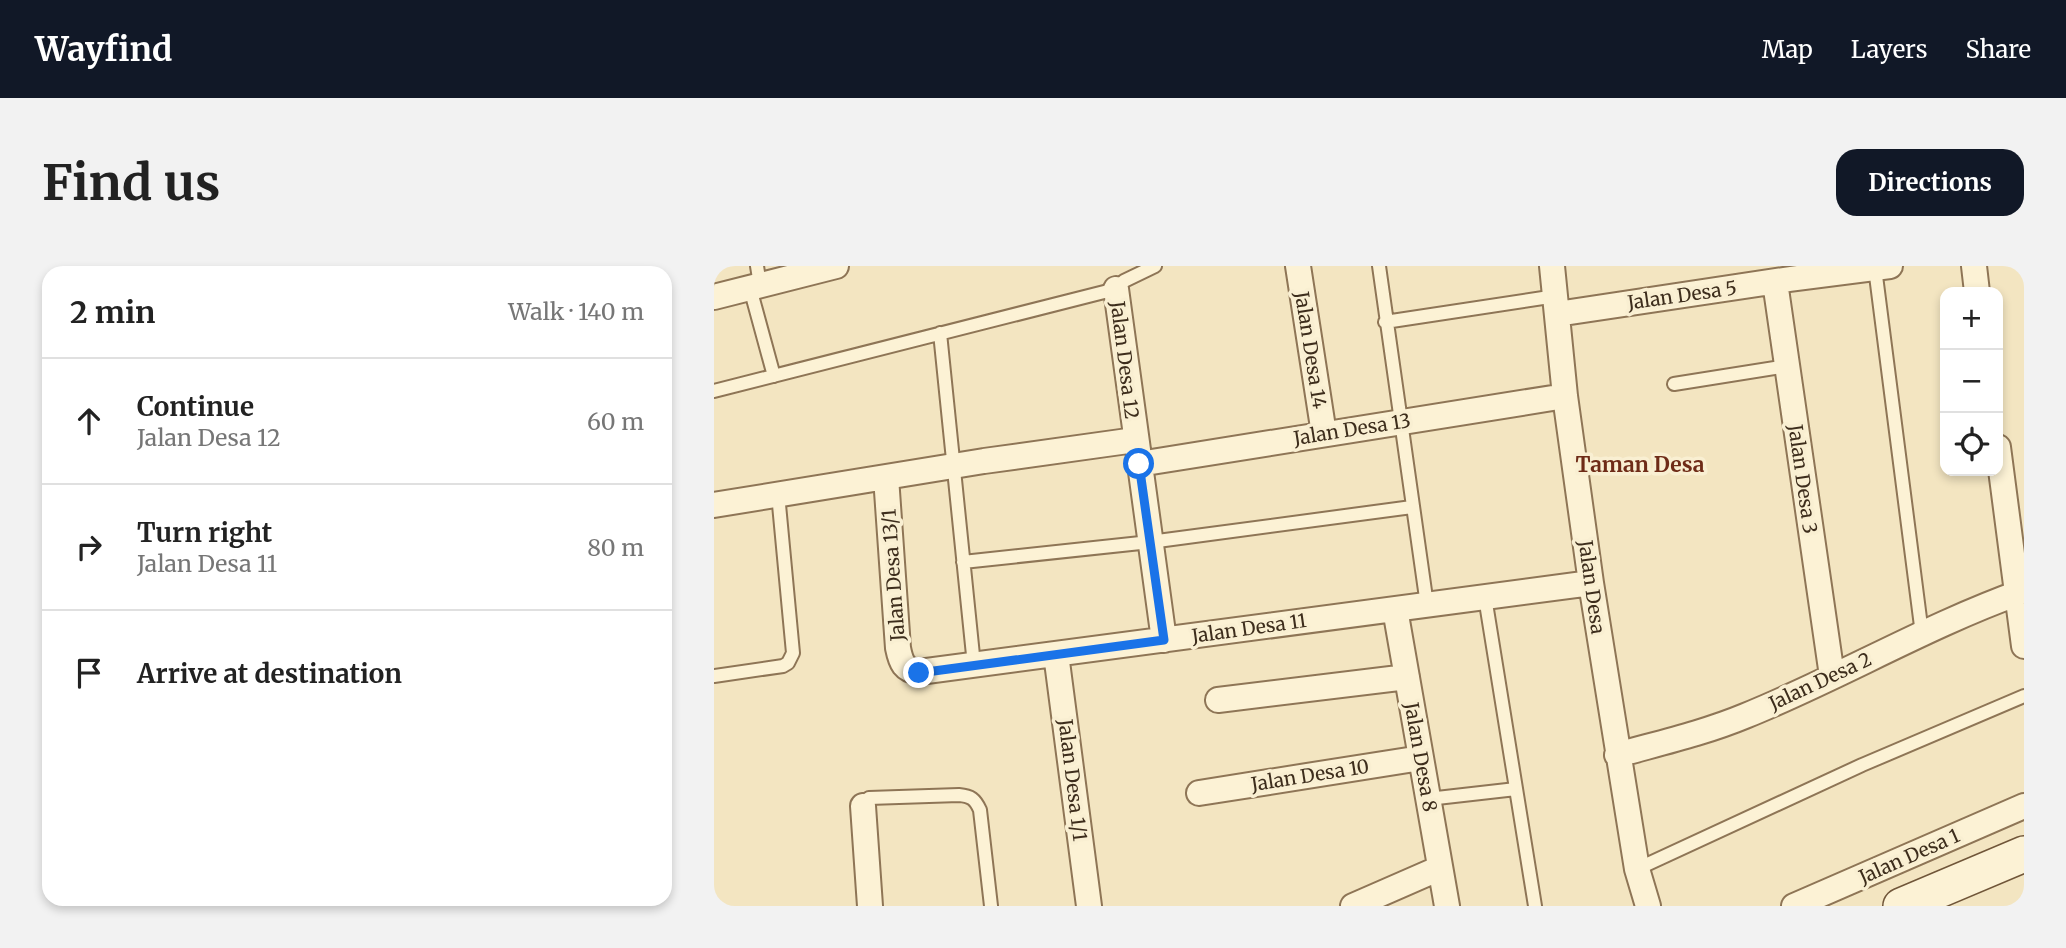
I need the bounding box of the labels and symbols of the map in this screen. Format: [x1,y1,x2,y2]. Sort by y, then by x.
street label: Jalan Desa 5 [1625,275,1738,315]
street label: Jalan Desa 14 [1290,289,1332,411]
street label: Jalan Desa 12 [1106,299,1144,420]
street label: Jalan Desa 13 [1291,408,1412,450]
street label: Jalan Desa 3 [1783,422,1823,535]
route start [1123,448,1154,479]
district label: Taman Desa [1576,451,1705,478]
street label: Jalan Desa 13/1 [876,508,910,643]
street label: Jalan Desa [1573,537,1610,636]
street label: Jalan Desa 11 [1189,608,1308,648]
street label: Jalan Desa 2 [1764,647,1875,716]
route end [903,657,934,688]
street label: Jalan Desa 8 [1399,700,1442,813]
street label: Jalan Desa 1/1 [1053,717,1092,843]
street label: Jalan Desa 10 [1248,754,1371,796]
street label: Jalan Desa 1 [1854,823,1963,889]

